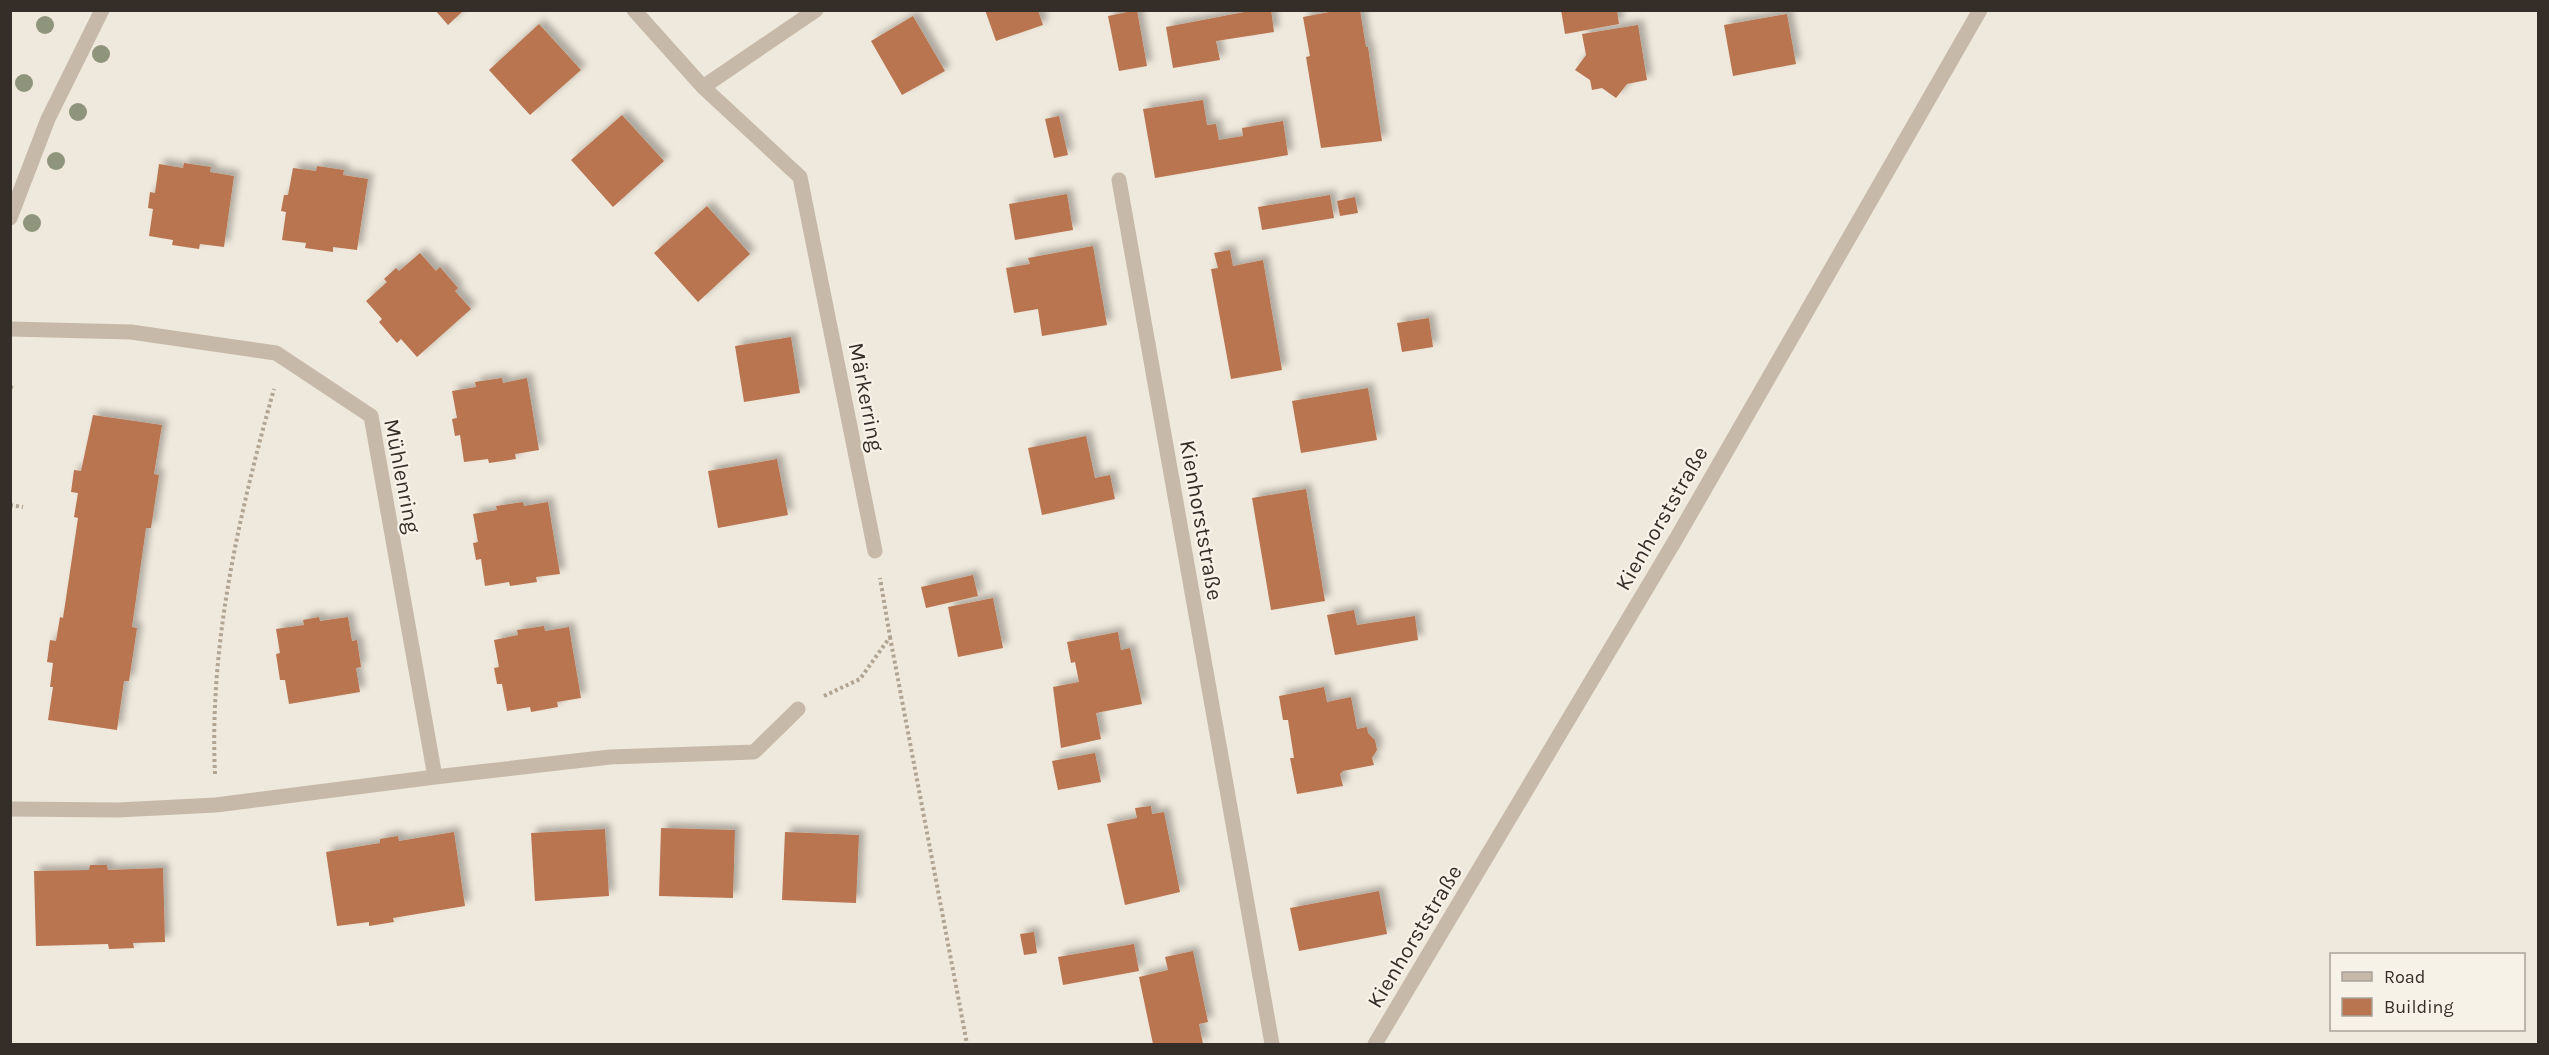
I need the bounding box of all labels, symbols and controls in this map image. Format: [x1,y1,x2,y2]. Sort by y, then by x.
street label: Märkerring [843,340,889,454]
street label: Mühlenring [378,417,426,536]
street label: Kienhorststraße [1174,438,1228,602]
street label: Kienhorststraße [1610,442,1714,595]
street label: Kienhorststraße [1362,860,1468,1013]
legend [2330,953,2525,1031]
text: Road [2384,966,2425,988]
text: Building [2384,996,2454,1018]

